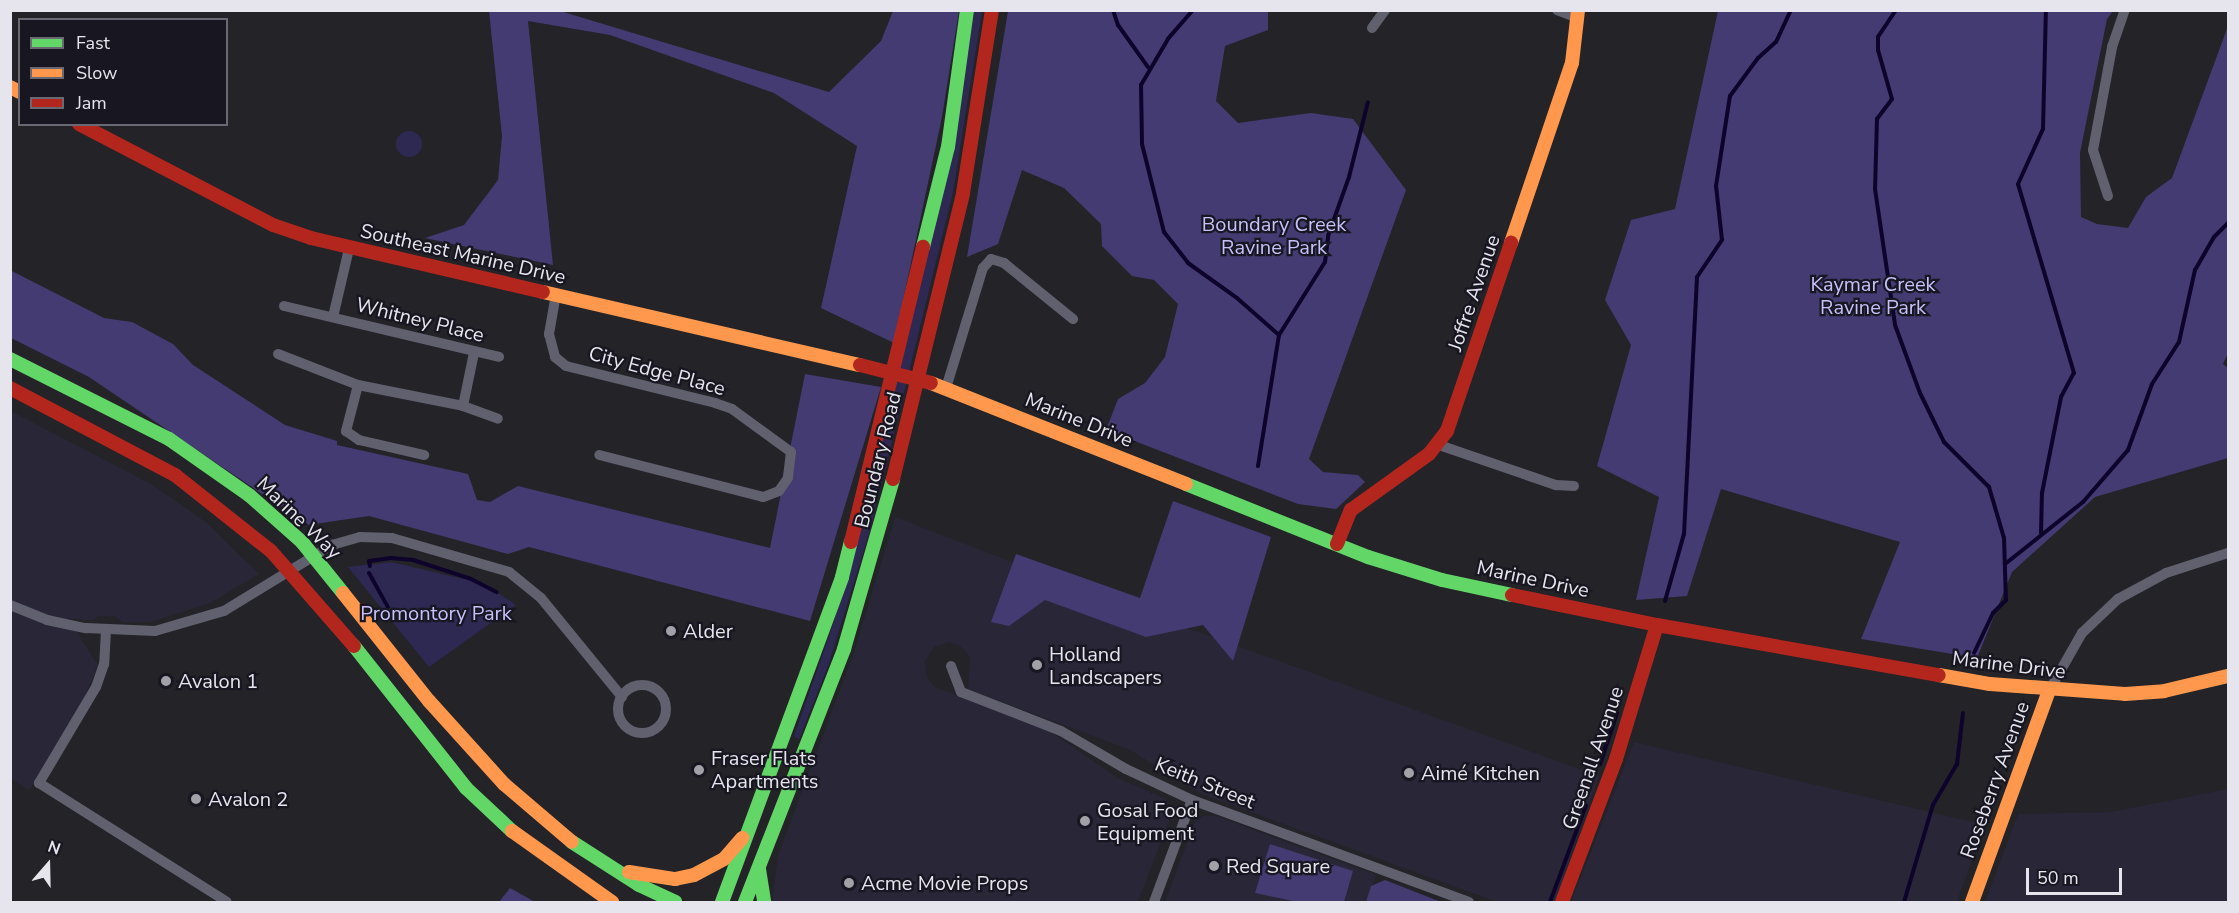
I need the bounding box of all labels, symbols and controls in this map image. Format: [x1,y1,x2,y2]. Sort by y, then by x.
legend [18,18,228,126]
text: Fast [76,31,110,55]
text: Slow [76,61,117,85]
text: Jam [76,91,107,115]
park label: Boundary Creek Ravine Park [1202,212,1346,259]
street label: Southeast Marine Drive [358,219,568,289]
street label: Joffre Avenue [1443,232,1505,354]
park label: Kaymar Creek Ravine Park [1810,272,1936,319]
street label: Whitney Place [353,292,487,348]
street label: City Edge Place [586,341,728,401]
street label: Marine Drive [1022,388,1136,452]
street label: Boundary Road [850,390,906,530]
street label: Marine Way [252,472,346,564]
street label: Marine Drive [1475,555,1591,603]
park label: Promontory Park [360,601,512,625]
place label: Alder [683,619,733,643]
marker: Alder [664,624,678,638]
place label: Holland Landscapers [1049,642,1162,689]
street label: Marine Drive [1951,646,2067,684]
marker: Holland Landscapers [1030,658,1044,672]
place label: Avalon 1 [178,669,258,693]
marker: Avalon 1 [159,674,173,688]
street label: Greenall Avenue [1557,683,1629,833]
street label: Roseberry Avenue [1955,698,2035,862]
place label: Fraser Flats Apartments [711,746,818,793]
street label: Keith Street [1152,752,1258,814]
place label: Aimé Kitchen [1421,761,1540,785]
marker: Fraser Flats Apartments [692,763,706,777]
marker: Aimé Kitchen [1402,766,1416,780]
place label: Avalon 2 [208,787,288,811]
marker: Avalon 2 [189,792,203,806]
place label: Gosal Food Equipment [1097,798,1198,845]
marker: Gosal Food Equipment [1078,814,1092,828]
north arrow [18,835,78,895]
text: N [45,836,64,860]
place label: Red Square [1226,854,1330,878]
scale bar [2029,856,2125,894]
marker: Red Square [1207,859,1221,873]
text: 50 m [2037,866,2079,890]
place label: Acme Movie Props [861,871,1028,895]
marker: Acme Movie Props [842,876,856,890]

